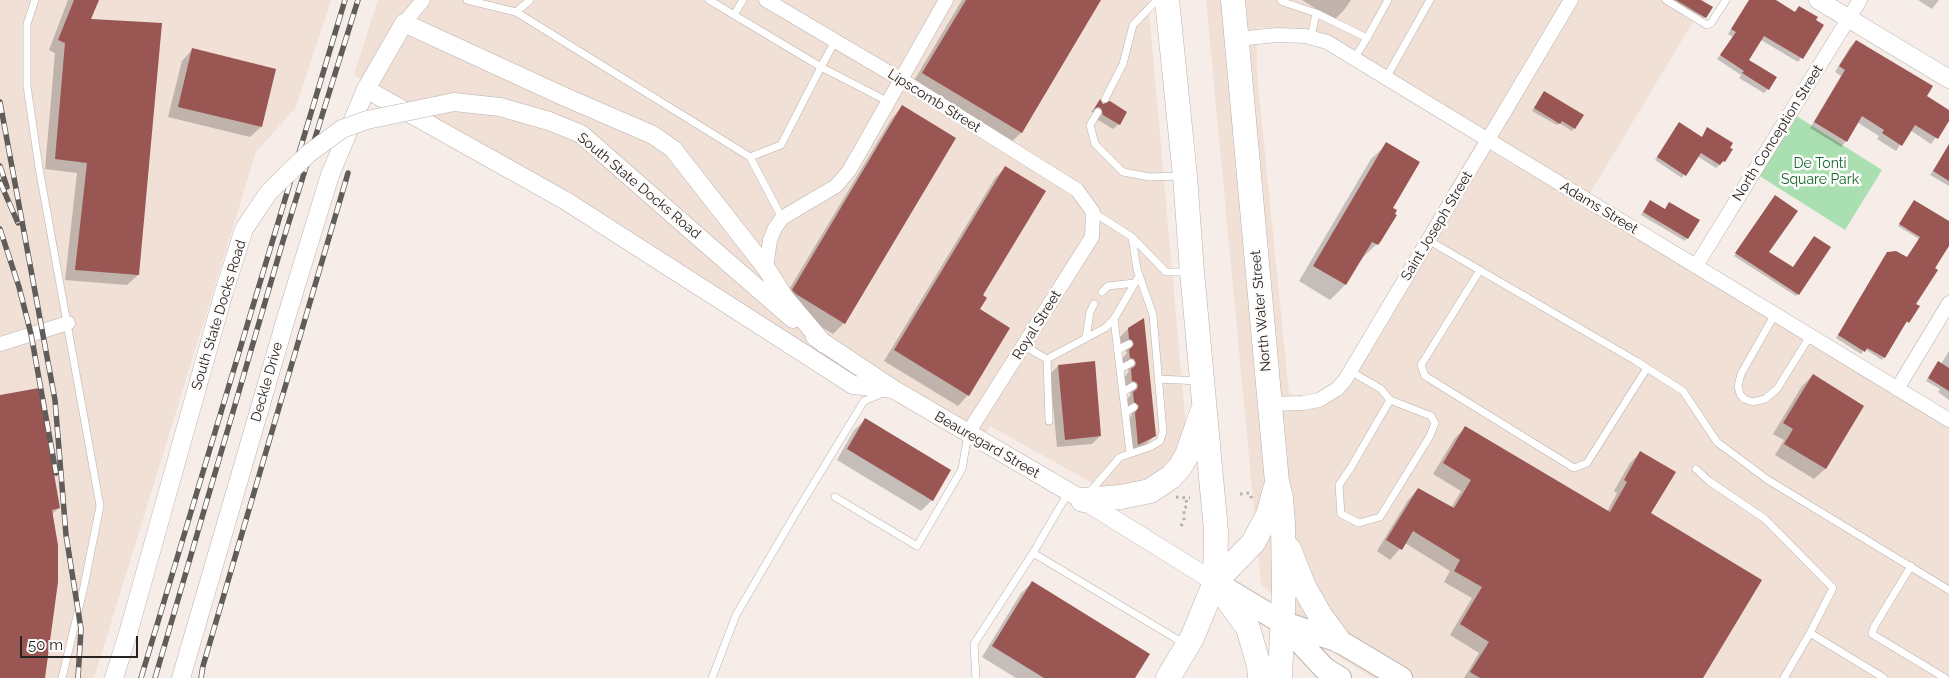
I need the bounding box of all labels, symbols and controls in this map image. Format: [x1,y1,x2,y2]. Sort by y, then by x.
street label: North Conception Street [1729,62,1827,204]
street label: Lipscomb Street [884,66,984,136]
street label: South State Docks Road [574,129,704,243]
park label: De Tonti Square Park [1781,156,1859,188]
street label: Saint Joseph Street [1398,168,1476,284]
street label: Adams Street [1557,178,1641,238]
street label: South State Docks Road [188,238,250,392]
street label: North Water Street [1247,250,1275,372]
street label: Royal Street [1009,287,1065,363]
street label: Deckle Drive [248,340,286,424]
street label: Beauregard Street [931,408,1043,482]
scale bar [22,626,140,658]
text: 50 m [28,636,63,654]

